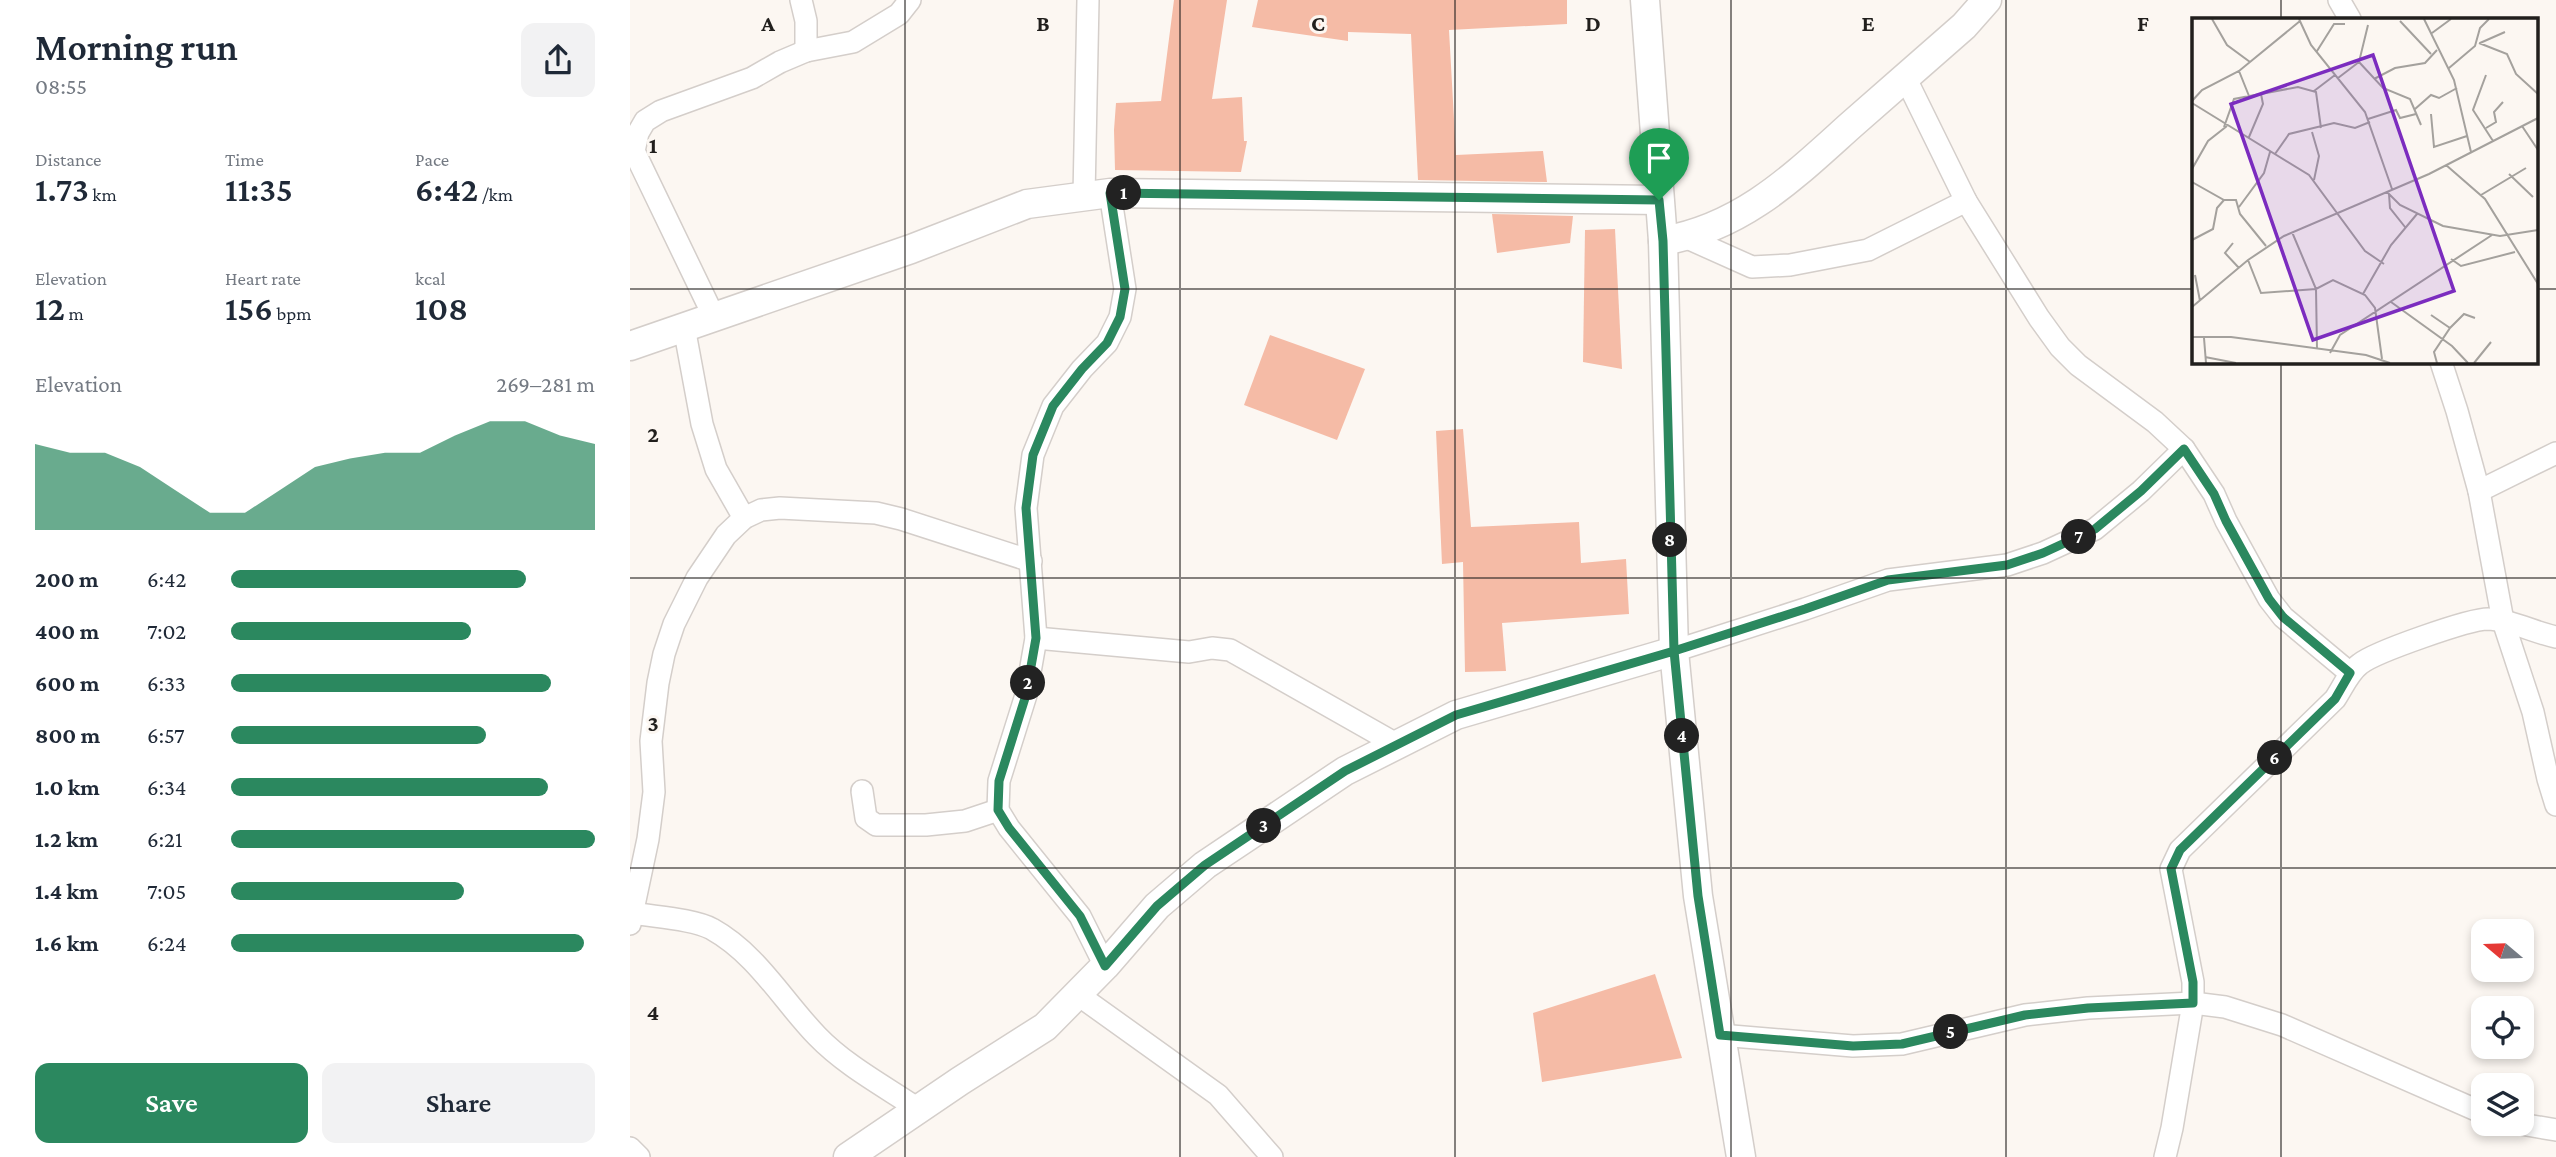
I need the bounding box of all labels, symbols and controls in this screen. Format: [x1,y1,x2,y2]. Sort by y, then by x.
text: A [760,10,775,36]
text: B [1036,10,1050,36]
text: C [1311,10,1325,36]
text: D [1585,10,1601,36]
text: E [1861,10,1875,36]
text: F [2137,10,2149,36]
inset map [2192,18,2539,364]
button: share [521,23,595,97]
text: Morning run [35,26,238,68]
text: 08:55 [35,73,87,99]
pin [1629,128,1689,200]
text: 1 [649,132,658,158]
icon: arrive [1640,139,1678,177]
text: Distance [35,149,101,170]
text: Time [225,149,264,170]
text: Pace [415,149,449,170]
text: 1.73 [35,170,89,209]
text: 11:35 [225,170,293,209]
text: 6:42 [415,170,478,209]
pin: 1 [1106,176,1142,210]
text: 1 [1120,182,1127,203]
text: km [89,184,117,205]
text: /km [478,184,513,205]
text: Elevation [35,268,107,289]
text: Heart rate [225,268,301,289]
text: kcal [415,268,446,289]
text: 12 [35,289,65,328]
text: 156 [225,289,273,328]
text: 108 [415,289,468,328]
text: m [65,303,84,324]
text: bpm [273,303,312,324]
text: Elevation [35,371,122,397]
text: 269–281 m [496,371,595,397]
text: 2 [647,421,659,447]
pin: 7 [2062,520,2096,554]
pin: 8 [1653,522,1688,558]
text: 7 [2074,526,2083,547]
text: 8 [1664,529,1675,550]
text: 200 m [35,566,99,592]
text: 6:42 [147,566,186,592]
text: 400 m [35,618,99,644]
text: 7:02 [147,618,186,644]
pin: 2 [1010,666,1046,700]
text: 600 m [35,670,99,696]
text: 6:33 [147,670,186,696]
text: 2 [1023,672,1032,693]
text: 3 [647,710,659,736]
pin: 4 [1664,718,1700,754]
text: 800 m [35,722,100,748]
text: 6:57 [147,722,185,748]
text: 4 [1676,725,1687,746]
pin: 6 [2258,740,2292,776]
text: 6 [2269,747,2280,768]
text: 1.0 km [35,774,100,800]
text: 6:34 [147,774,187,800]
pin: 3 [1246,808,1282,844]
text: 3 [1259,815,1268,836]
text: 1.2 km [35,826,98,852]
text: 6:21 [147,826,183,852]
text: 1.4 km [35,878,98,904]
text: 7:05 [147,878,186,904]
north arrow [2471,919,2534,982]
map controls [2471,919,2534,1136]
text: 1.6 km [35,930,99,956]
text: 6:24 [147,930,187,956]
button: locate [2471,996,2534,1059]
text: 4 [647,999,659,1025]
pin: 5 [1934,1014,1968,1050]
text: 5 [1946,1021,1955,1042]
button: Save [35,1063,308,1143]
button: Share [322,1063,595,1143]
button: layers [2471,1073,2534,1136]

